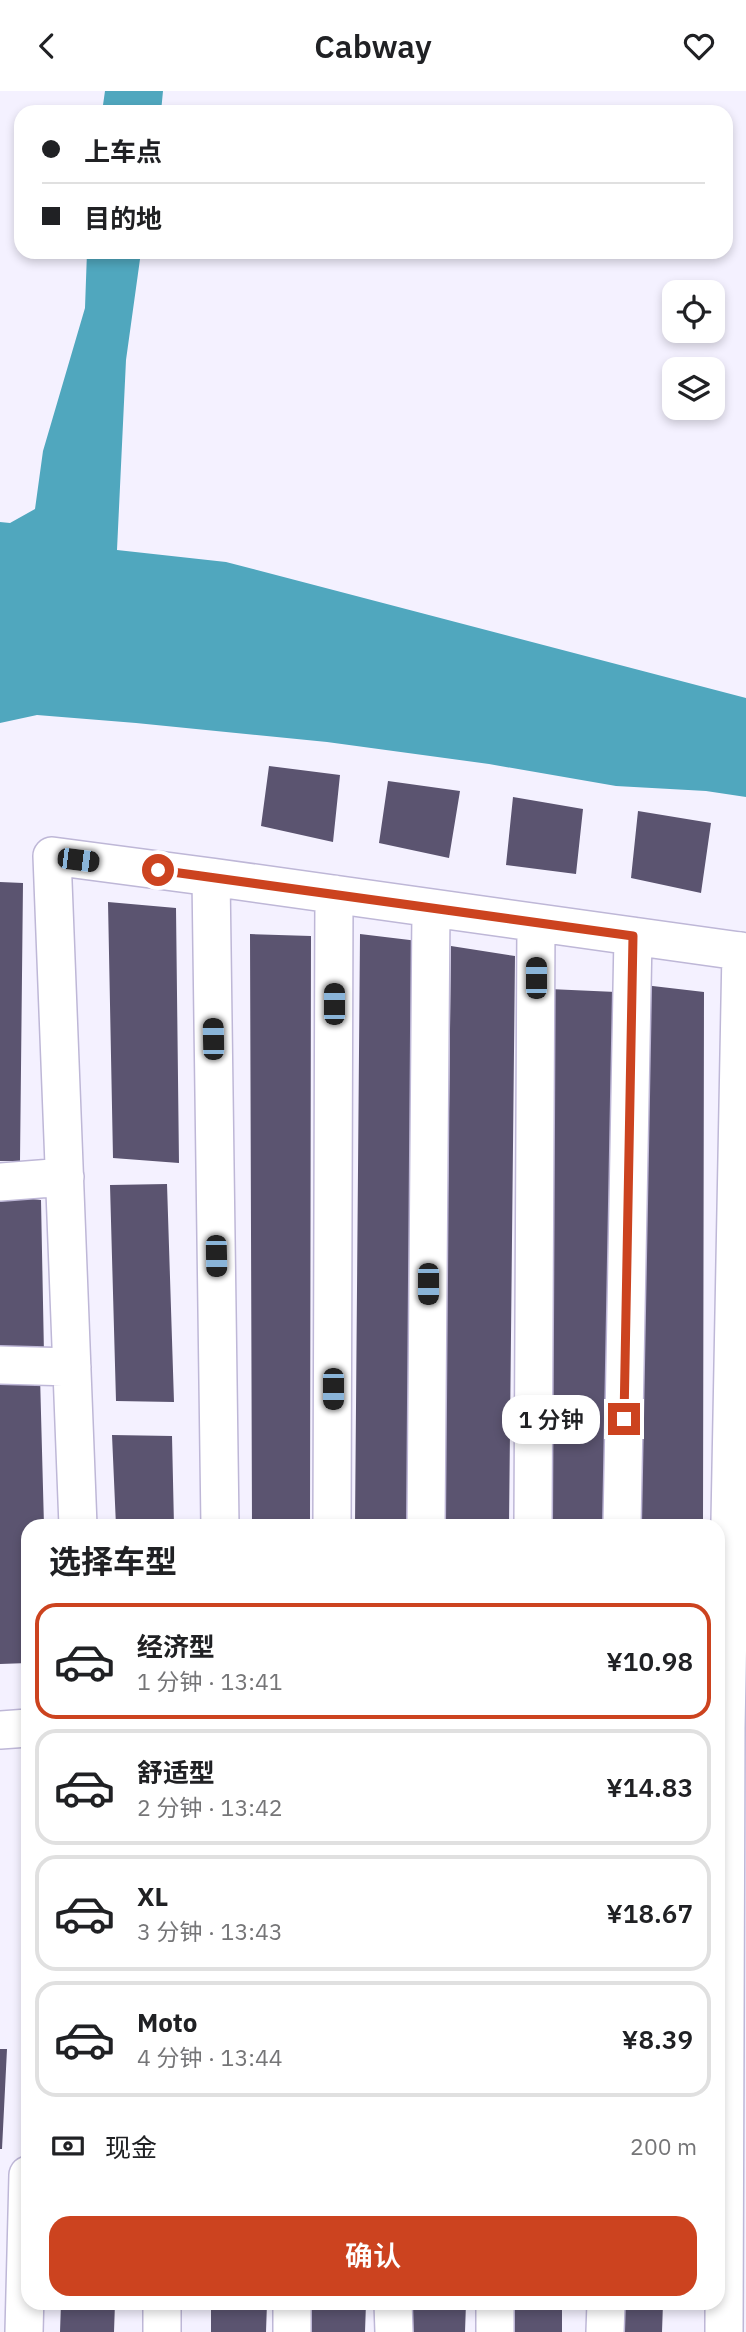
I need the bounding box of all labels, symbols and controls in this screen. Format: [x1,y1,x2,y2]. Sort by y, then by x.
text: Cabway [314,25,432,67]
icon: back [28,27,66,65]
icon: heart [680,27,718,65]
text: 上车点 [84,134,162,168]
text: 目的地 [84,201,162,235]
map controls [662,280,725,420]
button: locate [662,280,725,343]
button: layers [662,357,725,420]
car [56,847,101,873]
route start [142,854,174,886]
car [526,957,547,999]
car [324,983,345,1025]
car [203,1018,224,1060]
car [206,1235,227,1277]
car [418,1263,439,1305]
car [323,1368,344,1410]
callout: 1 分钟 [502,1395,600,1443]
route end [608,1403,640,1435]
text: 1 分钟 [518,1404,584,1434]
text: 选择车型 [49,1540,177,1582]
text: 经济型 [137,1629,215,1663]
icon: car [53,1630,116,1693]
text: ¥10.98 [606,1644,693,1678]
text: 1 分钟 · 13:41 [137,1666,283,1696]
text: 舒适型 [137,1755,215,1789]
icon: car [53,1756,116,1819]
text: ¥14.83 [606,1770,693,1804]
text: 2 分钟 · 13:42 [137,1792,283,1822]
text: XL [137,1879,168,1913]
icon: car [53,1882,116,1945]
text: ¥18.67 [606,1896,693,1930]
text: 3 分钟 · 13:43 [137,1916,283,1946]
text: Moto [137,2005,197,2039]
icon: car [53,2008,116,2071]
text: ¥8.39 [622,2022,693,2056]
text: 4 分钟 · 13:44 [137,2042,283,2072]
icon: cash [49,2127,87,2165]
text: 现金 [105,2130,157,2164]
text: 200 m [630,2131,697,2161]
button: 确认 [49,2216,697,2296]

